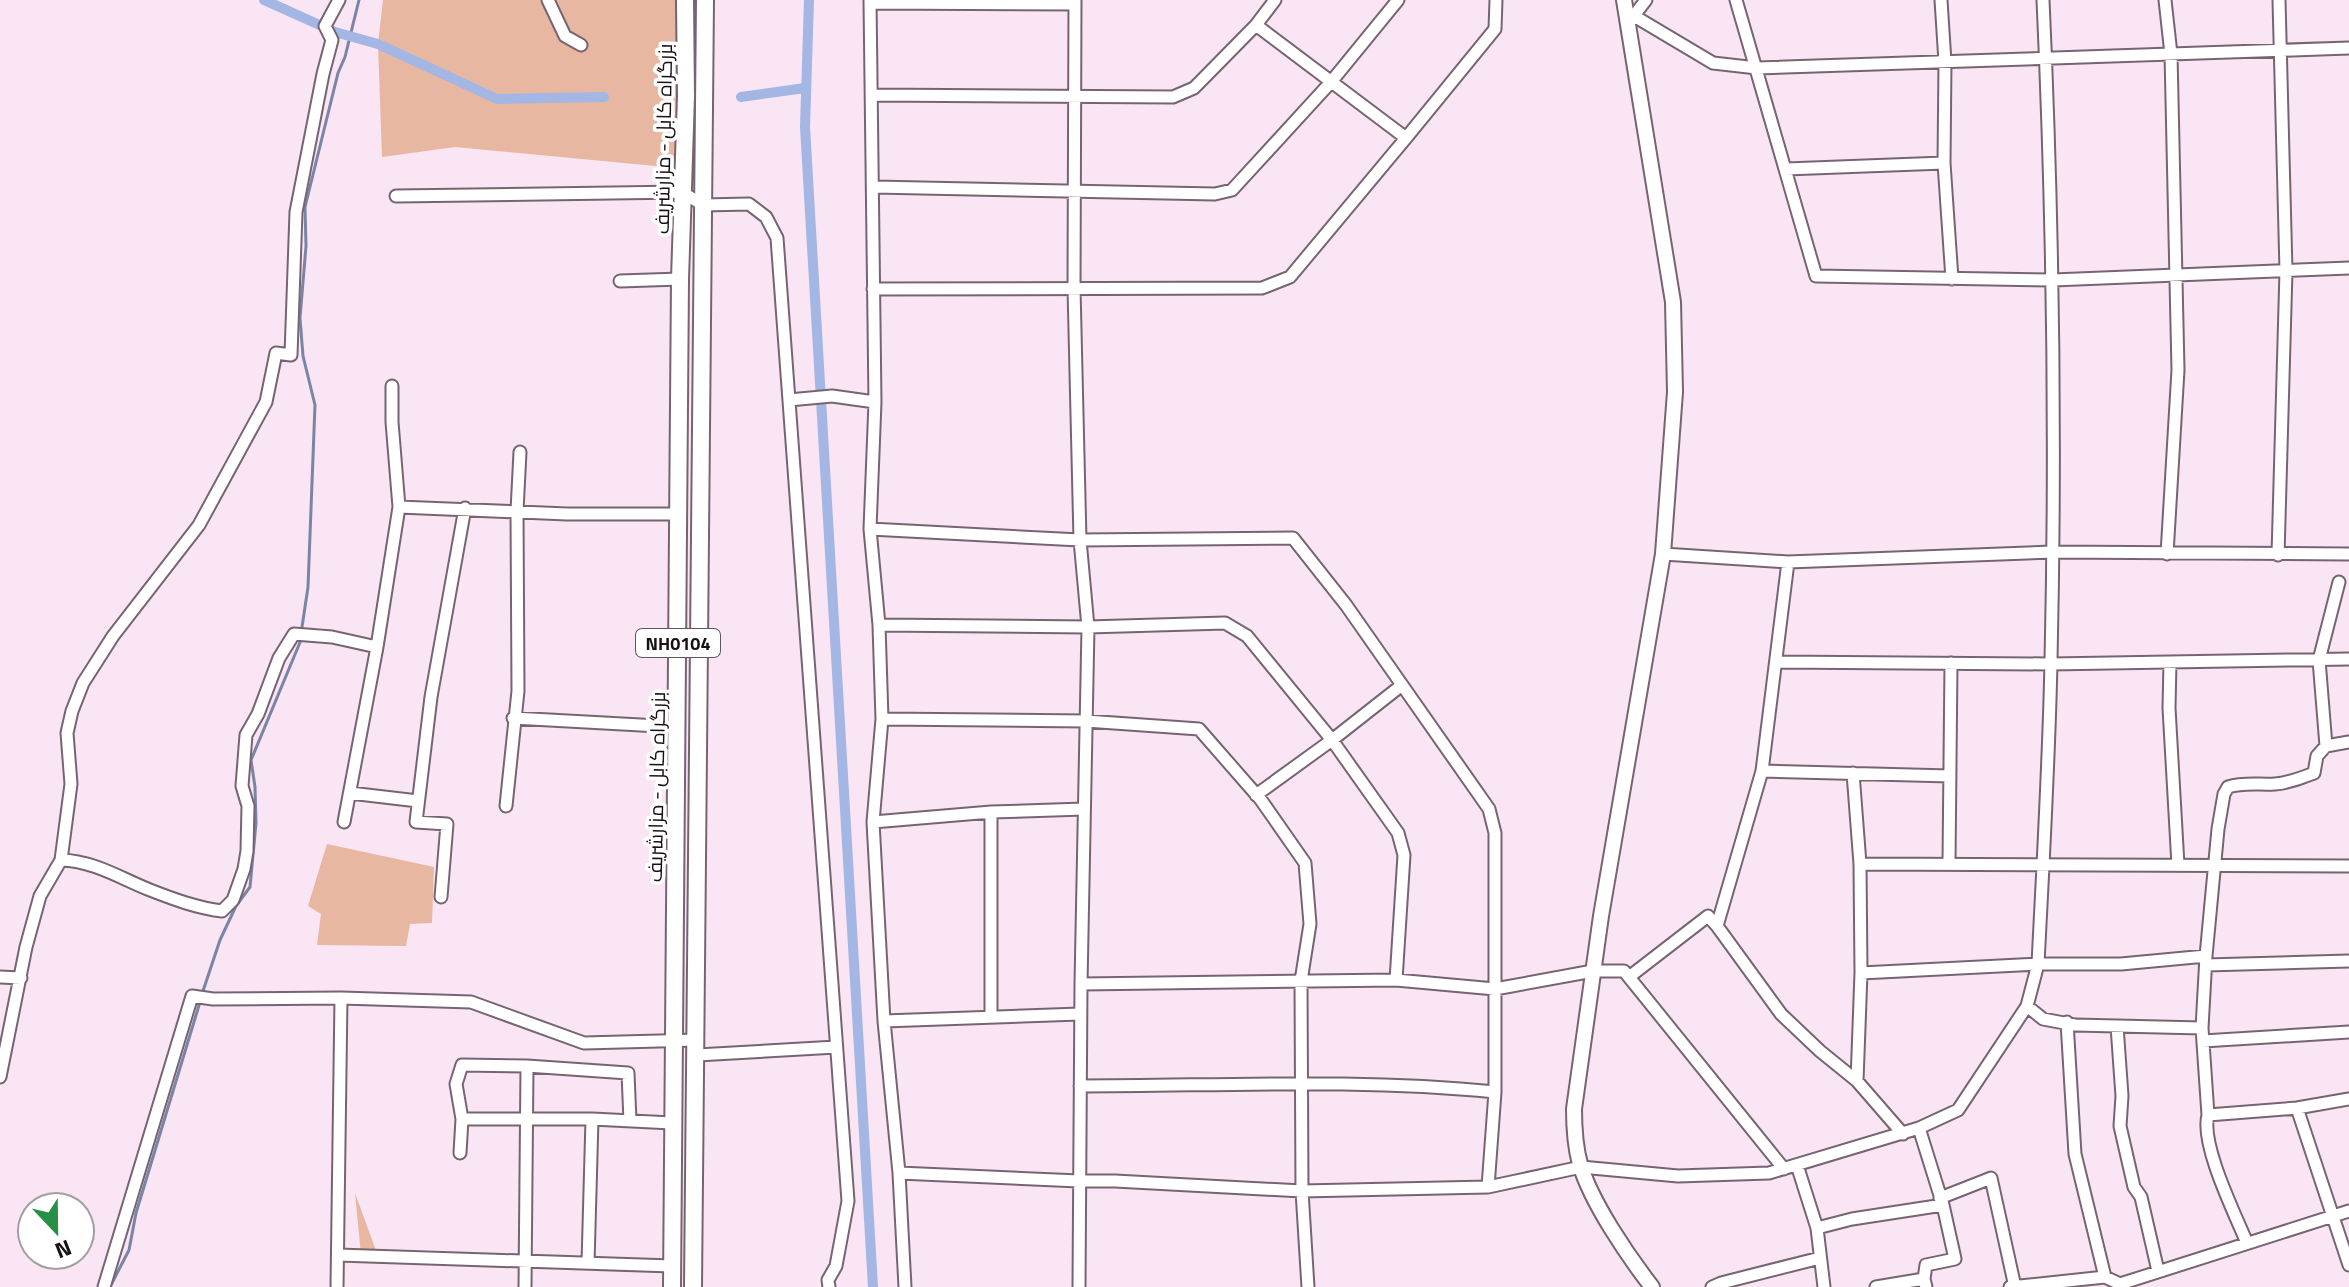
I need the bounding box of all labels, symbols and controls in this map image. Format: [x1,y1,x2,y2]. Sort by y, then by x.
street label: بزرگراه کابل - مزارشریف [646,43,680,235]
road number: NH0104 [636,629,720,657]
street label: بزرگراه کابل - مزارشریف [639,691,673,883]
north arrow [16,1191,96,1271]
text: N [50,1231,77,1268]

